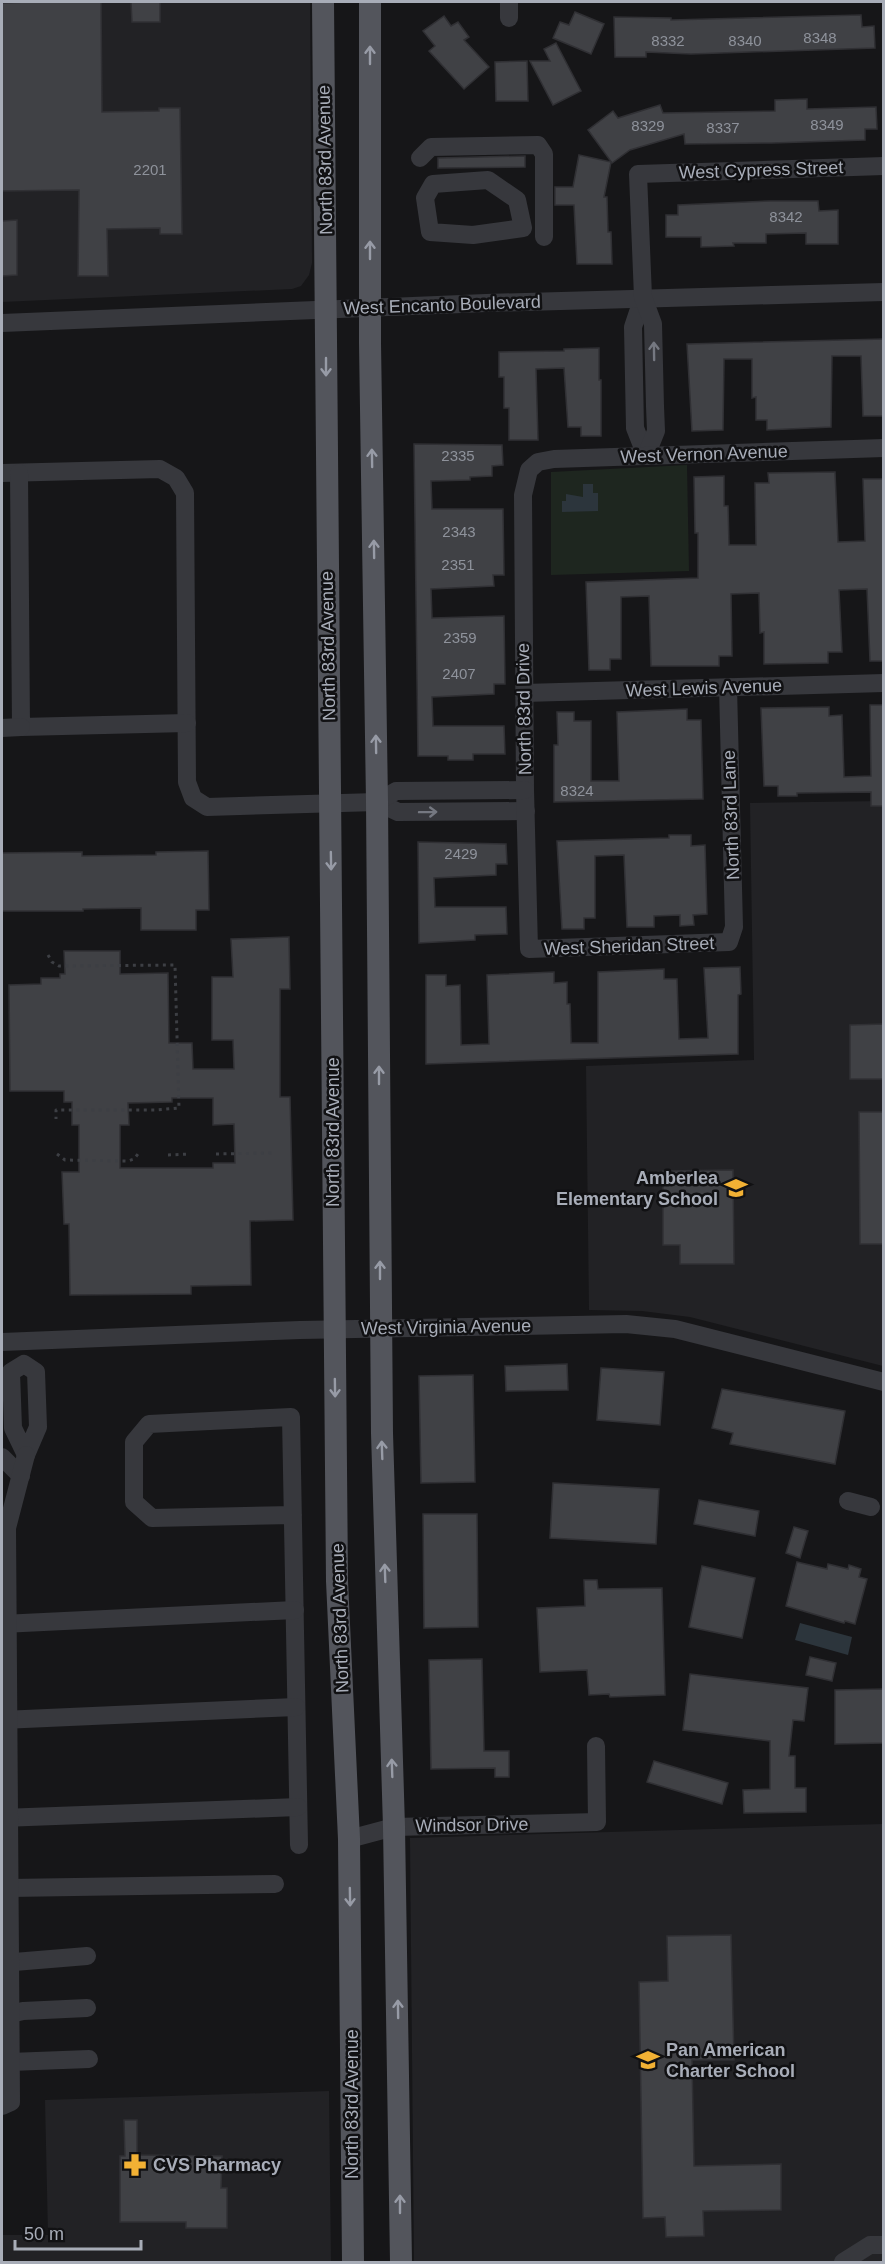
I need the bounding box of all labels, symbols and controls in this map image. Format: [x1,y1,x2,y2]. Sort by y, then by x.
house number: 8348 [803,29,837,46]
house number: 8332 [651,32,685,49]
house number: 8340 [728,32,762,49]
one-way arrow [364,45,376,65]
street label: North 83rd Avenue [314,85,336,235]
house number: 8349 [810,116,844,133]
house number: 8329 [631,117,665,134]
house number: 8337 [706,119,740,136]
street label: West Cypress Street [678,157,844,183]
house number: 2201 [133,161,167,178]
house number: 8342 [769,208,803,225]
one-way arrow [364,240,376,260]
street label: West Encanto Boulevard [343,292,541,318]
one-way arrow [648,341,660,361]
one-way arrow [320,357,332,377]
street label: West Vernon Avenue [620,441,788,467]
house number: 2335 [441,447,475,464]
one-way arrow [367,448,378,468]
house number: 2343 [442,523,476,540]
one-way arrow [368,539,380,559]
house number: 2351 [441,556,475,573]
street label: North 83rd Avenue [317,571,339,721]
house number: 2359 [443,629,477,646]
street label: North 83rd Drive [513,643,535,775]
house number: 2407 [442,665,476,682]
street label: West Lewis Avenue [625,675,783,701]
one-way arrow [370,734,382,754]
street label: North 83rd Lane [719,750,743,880]
house number: 8324 [560,782,594,799]
one-way arrow [417,806,437,818]
house number: 2429 [444,845,478,862]
one-way arrow [325,850,336,870]
street label: West Sheridan Street [543,933,715,959]
street label: North 83rd Avenue [323,1057,343,1207]
one-way arrow [373,1065,385,1085]
place label: Amberlea Elementary School [556,1168,719,1209]
school or university icon: Amberlea Elementary School [723,1175,749,1201]
one-way arrow [374,1260,386,1280]
street label: West Virginia Avenue [361,1316,531,1338]
one-way arrow [329,1377,341,1397]
one-way arrow [376,1440,388,1460]
street label: North 83rd Avenue [327,1543,353,1693]
one-way arrow [380,1564,391,1584]
one-way arrow [386,1759,398,1779]
street label: Windsor Drive [415,1814,529,1836]
one-way arrow [344,1887,356,1907]
one-way arrow [392,2000,404,2020]
street label: North 83rd Avenue [342,2029,362,2179]
place label: Pan American Charter School [666,2040,795,2081]
school or university icon: Pan American Charter School [635,2047,661,2073]
pharmacy icon: CVS Pharmacy [122,2152,148,2178]
place label: CVS Pharmacy [153,2155,281,2175]
one-way arrow [394,2195,406,2215]
scale bar [15,2213,141,2251]
text: 50 m [24,2224,64,2244]

